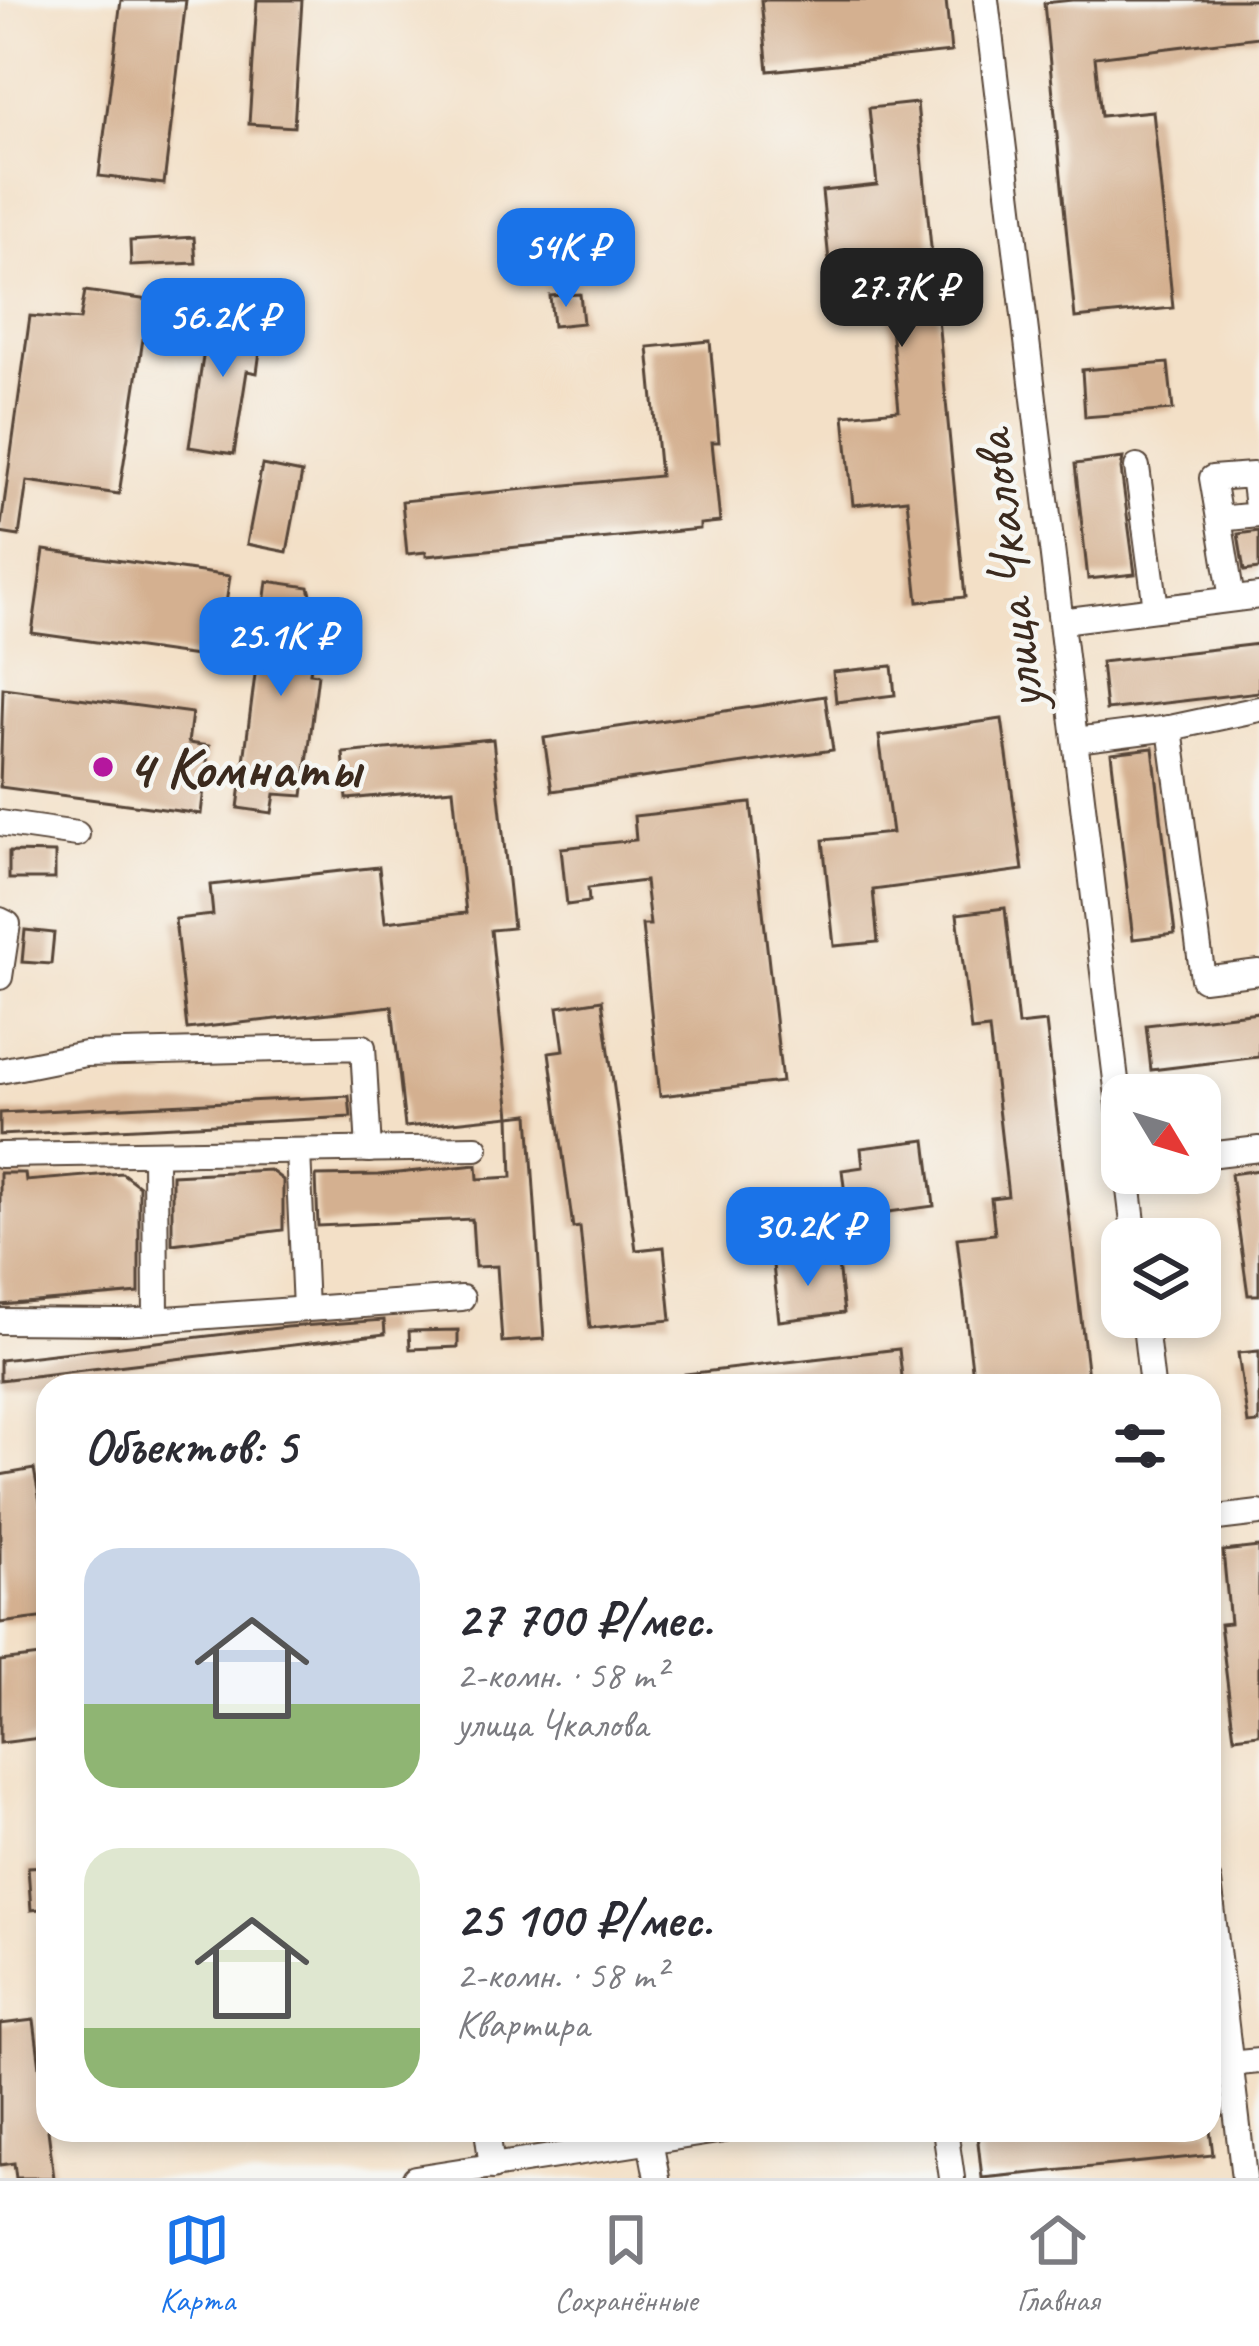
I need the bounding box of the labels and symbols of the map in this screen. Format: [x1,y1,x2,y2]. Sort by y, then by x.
pin: 54K ₽ [482,208,650,310]
pin: 27.7K ₽ [791,248,1013,350]
pin: 56.2K ₽ [112,278,334,380]
street label: улица Чкалова [955,423,1061,717]
pin: 25.1K ₽ [170,597,392,699]
place label: 4 Комнаты [127,732,365,804]
marker: 4 Комнаты [90,754,116,780]
north arrow [1101,1074,1221,1194]
pin: 30.2K ₽ [697,1187,919,1289]

